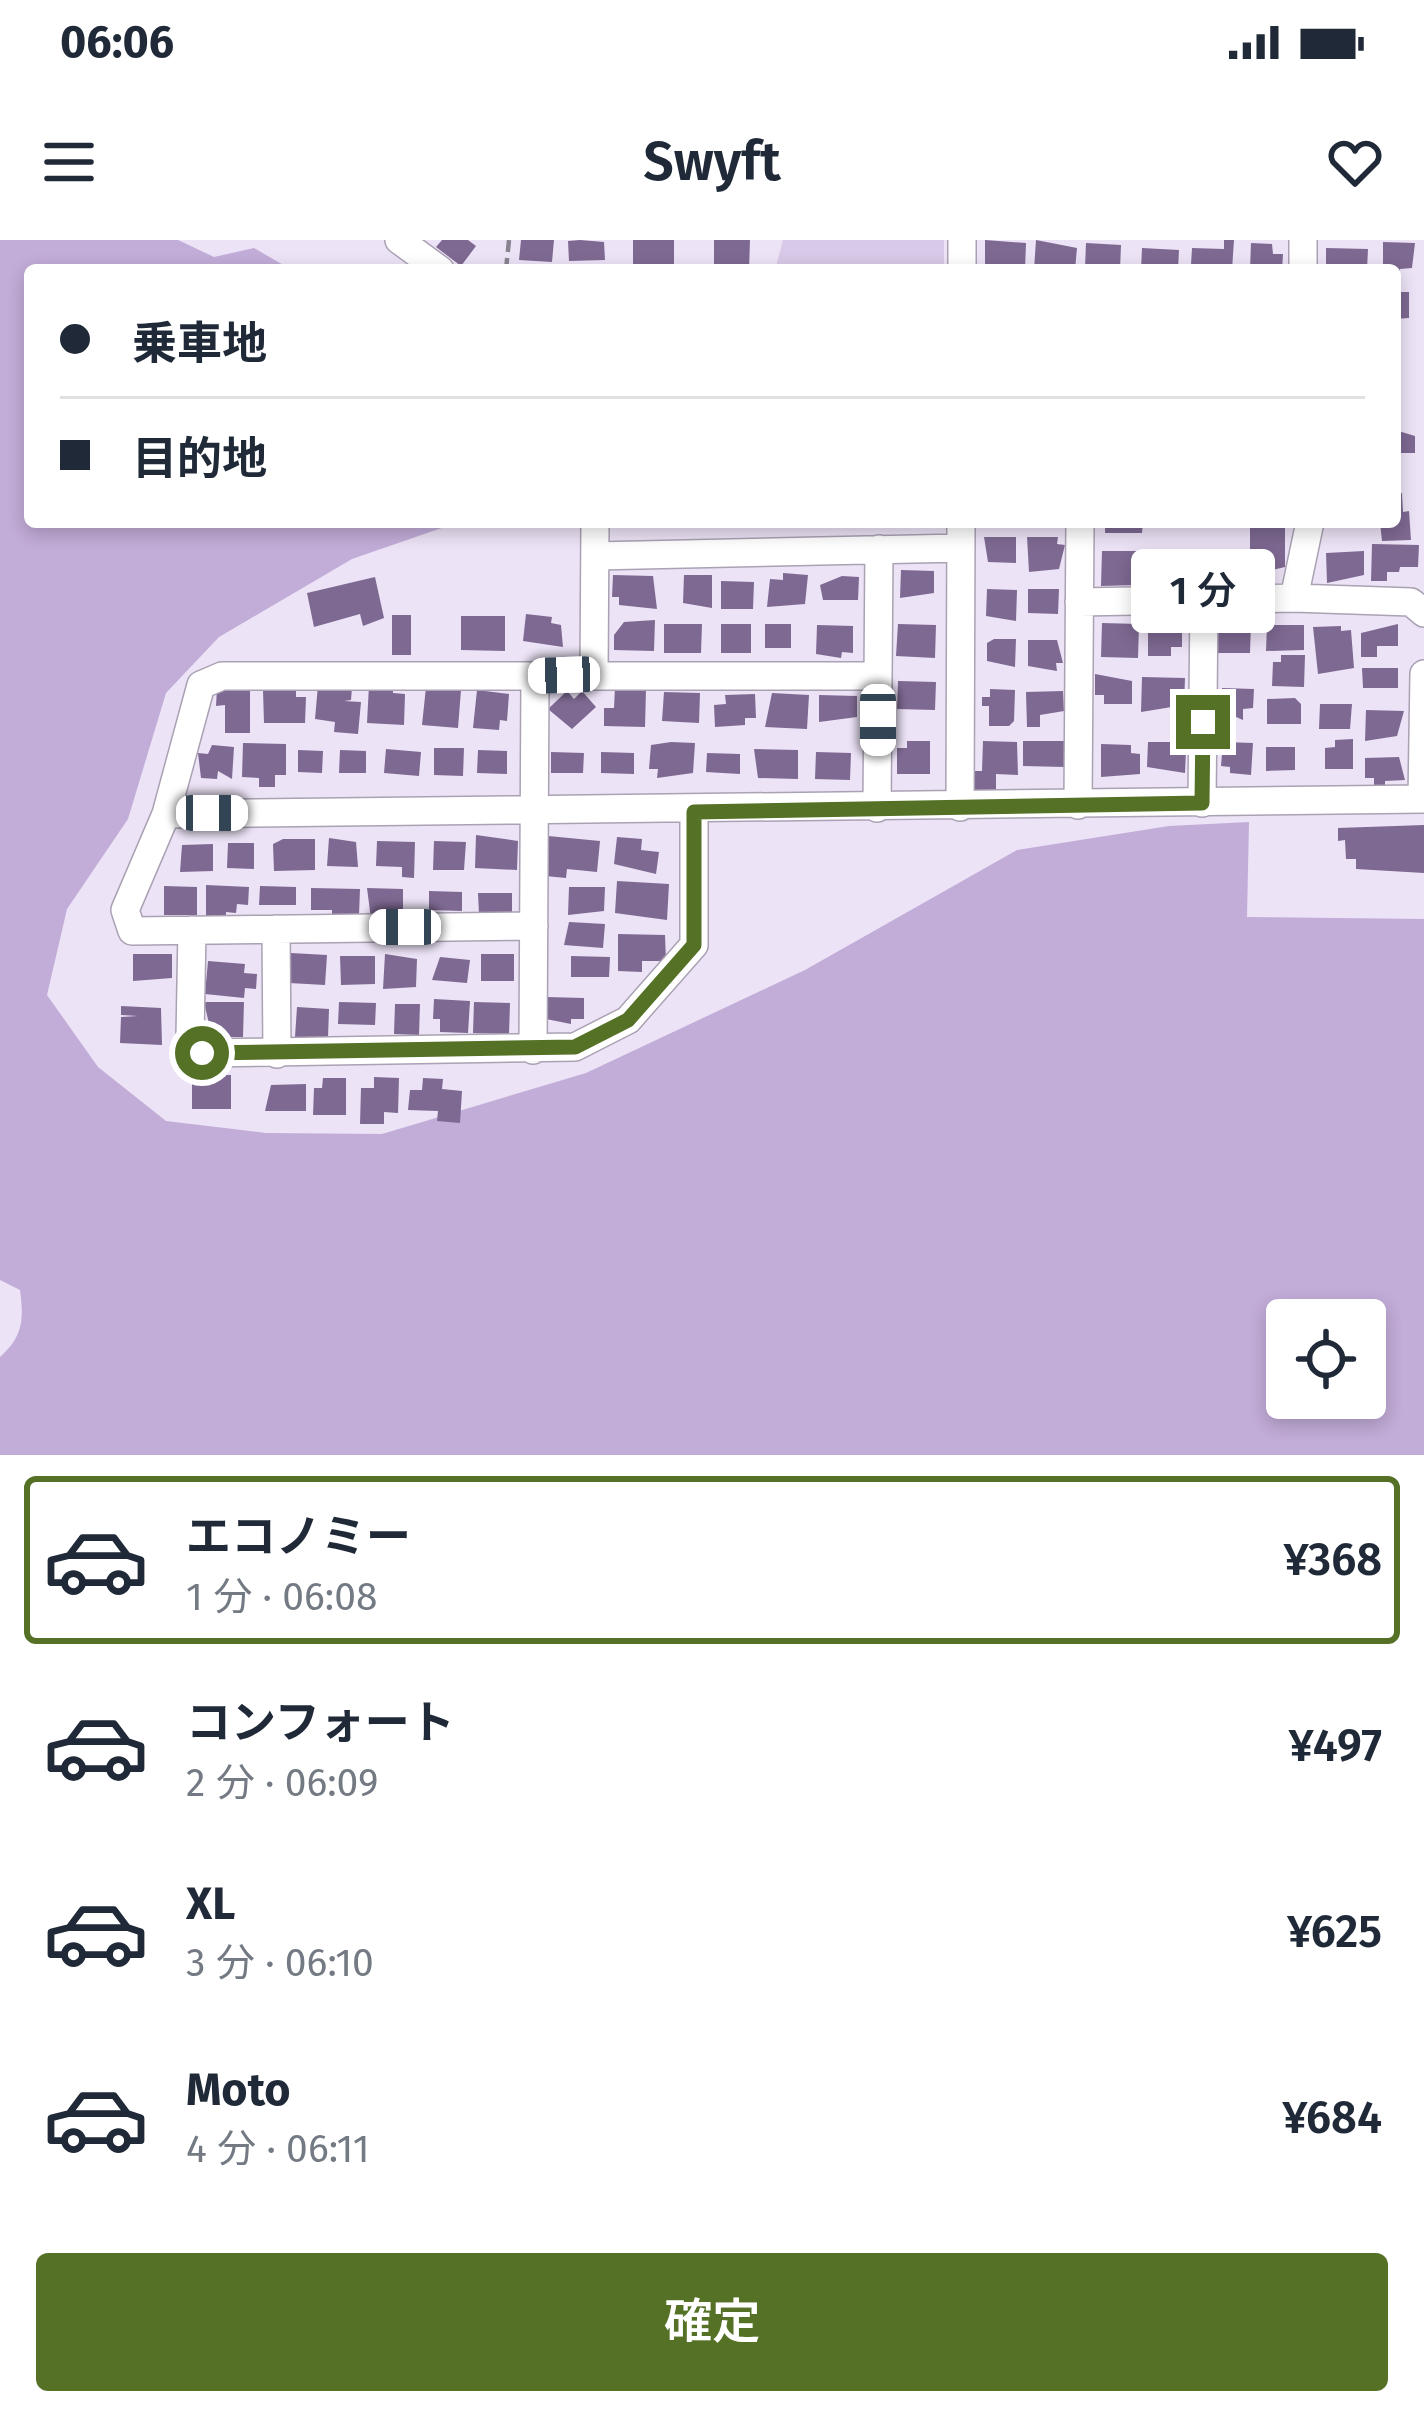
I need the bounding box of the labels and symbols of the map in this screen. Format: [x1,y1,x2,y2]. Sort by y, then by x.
callout: 1 分 [1131,548,1275,632]
car [527,656,601,694]
car [860,684,896,756]
route end [1176,695,1230,749]
car [176,795,248,831]
car [369,909,441,945]
route start [175,1026,229,1080]

